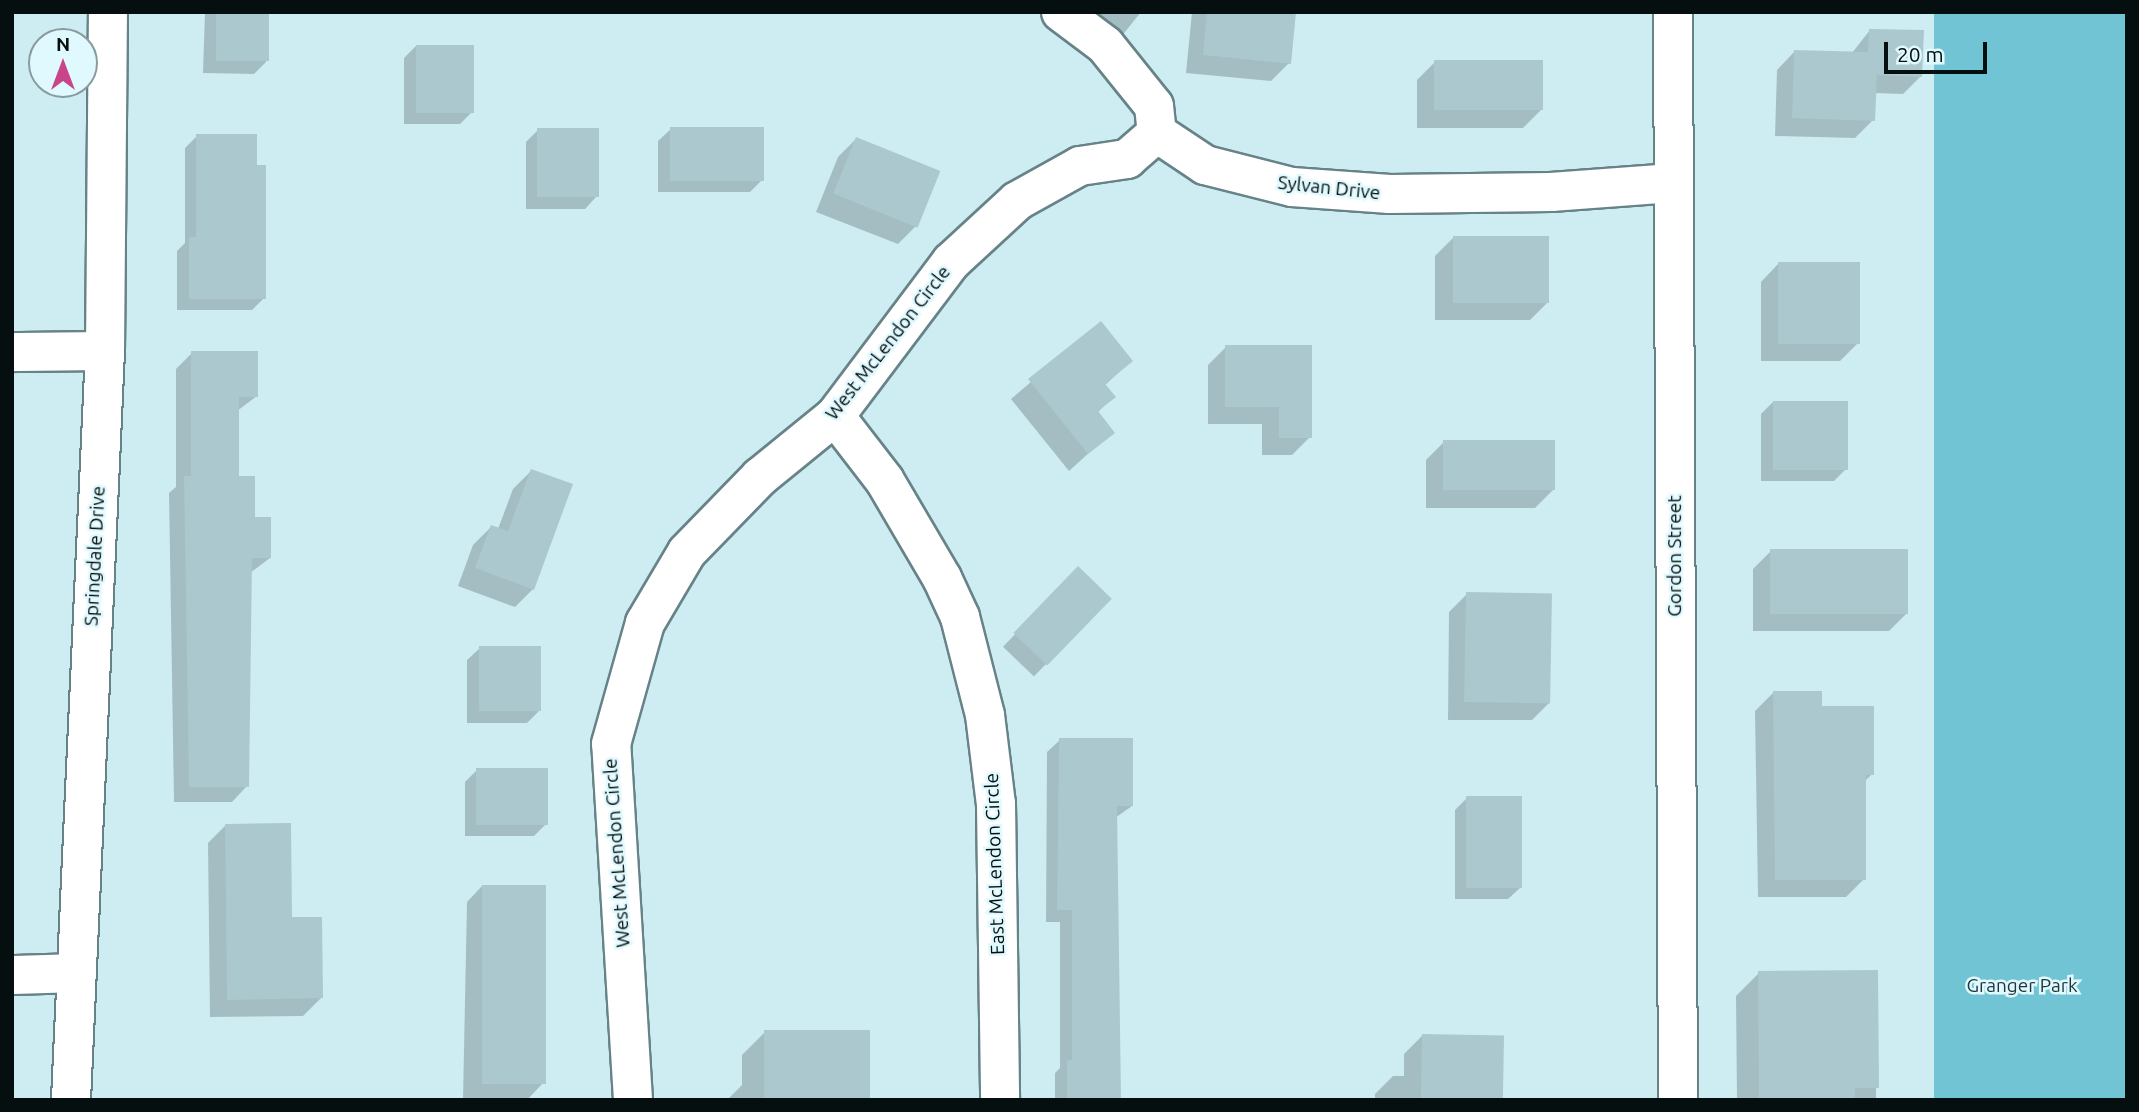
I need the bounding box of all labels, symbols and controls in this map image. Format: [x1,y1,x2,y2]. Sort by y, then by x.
north arrow [28,28,98,98]
scale bar [1887,28,1990,72]
text: N [56,33,70,55]
text: 20 m [1897,42,1944,66]
street label: Sylvan Drive [1277,171,1381,205]
street label: West McLendon Circle [821,261,955,425]
street label: Springdale Drive [80,485,110,627]
street label: Gordon Street [1664,495,1686,617]
street label: West McLendon Circle [599,758,635,948]
street label: East McLendon Circle [980,773,1010,955]
park label: Granger Park [1966,975,2078,997]

